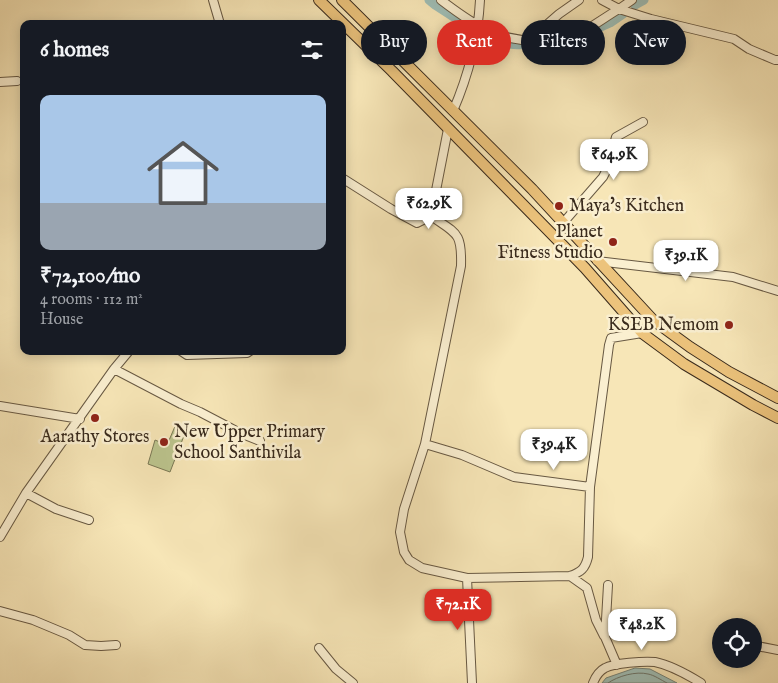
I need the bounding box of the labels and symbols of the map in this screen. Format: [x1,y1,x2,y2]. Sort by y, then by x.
pin: ₹64.9K [573,138,655,181]
pin: ₹62.9K [388,188,470,230]
place label: Maya's Kitchen [569,195,685,218]
marker: Maya's Kitchen [553,200,565,212]
place label: Planet Fitness Studio [497,221,603,265]
marker: Planet Fitness Studio [607,236,619,248]
pin: ₹39.1K [645,240,727,282]
place label: KSEB Nemom [608,314,719,337]
marker: KSEB Nemom [723,319,735,331]
marker: Aarathy Stores [89,412,101,424]
place label: New Upper Primary School Santhivila [174,421,325,465]
place label: Aarathy Stores [40,426,149,449]
pin: ₹39.4K [513,428,595,471]
marker: New Upper Primary School Santhivila [158,436,170,448]
pin: ₹72.1K [417,588,499,631]
pin: ₹48.2K [601,608,683,651]

